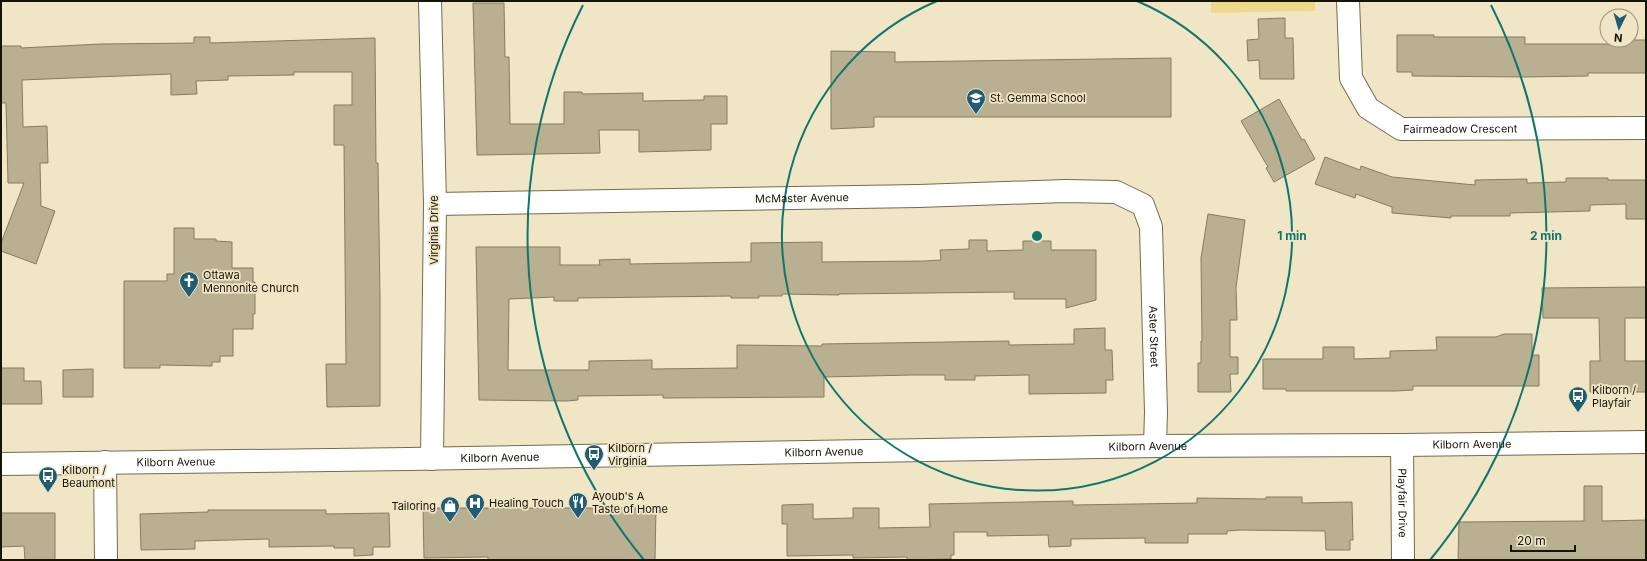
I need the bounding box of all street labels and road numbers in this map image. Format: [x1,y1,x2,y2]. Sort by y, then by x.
street label: Fairmeadow Crescent [1403,122,1518,136]
street label: McMaster Avenue [755,190,849,206]
street label: Virginia Drive [427,195,441,265]
street label: Aster Street [1146,305,1162,368]
street label: Kilborn Avenue [1432,437,1511,452]
street label: Kilborn Avenue [1108,439,1187,454]
street label: Kilborn Avenue [784,444,863,459]
street label: Kilborn Avenue [460,450,540,465]
street label: Kilborn Avenue [136,454,215,469]
street label: Playfair Drive [1395,468,1410,538]

